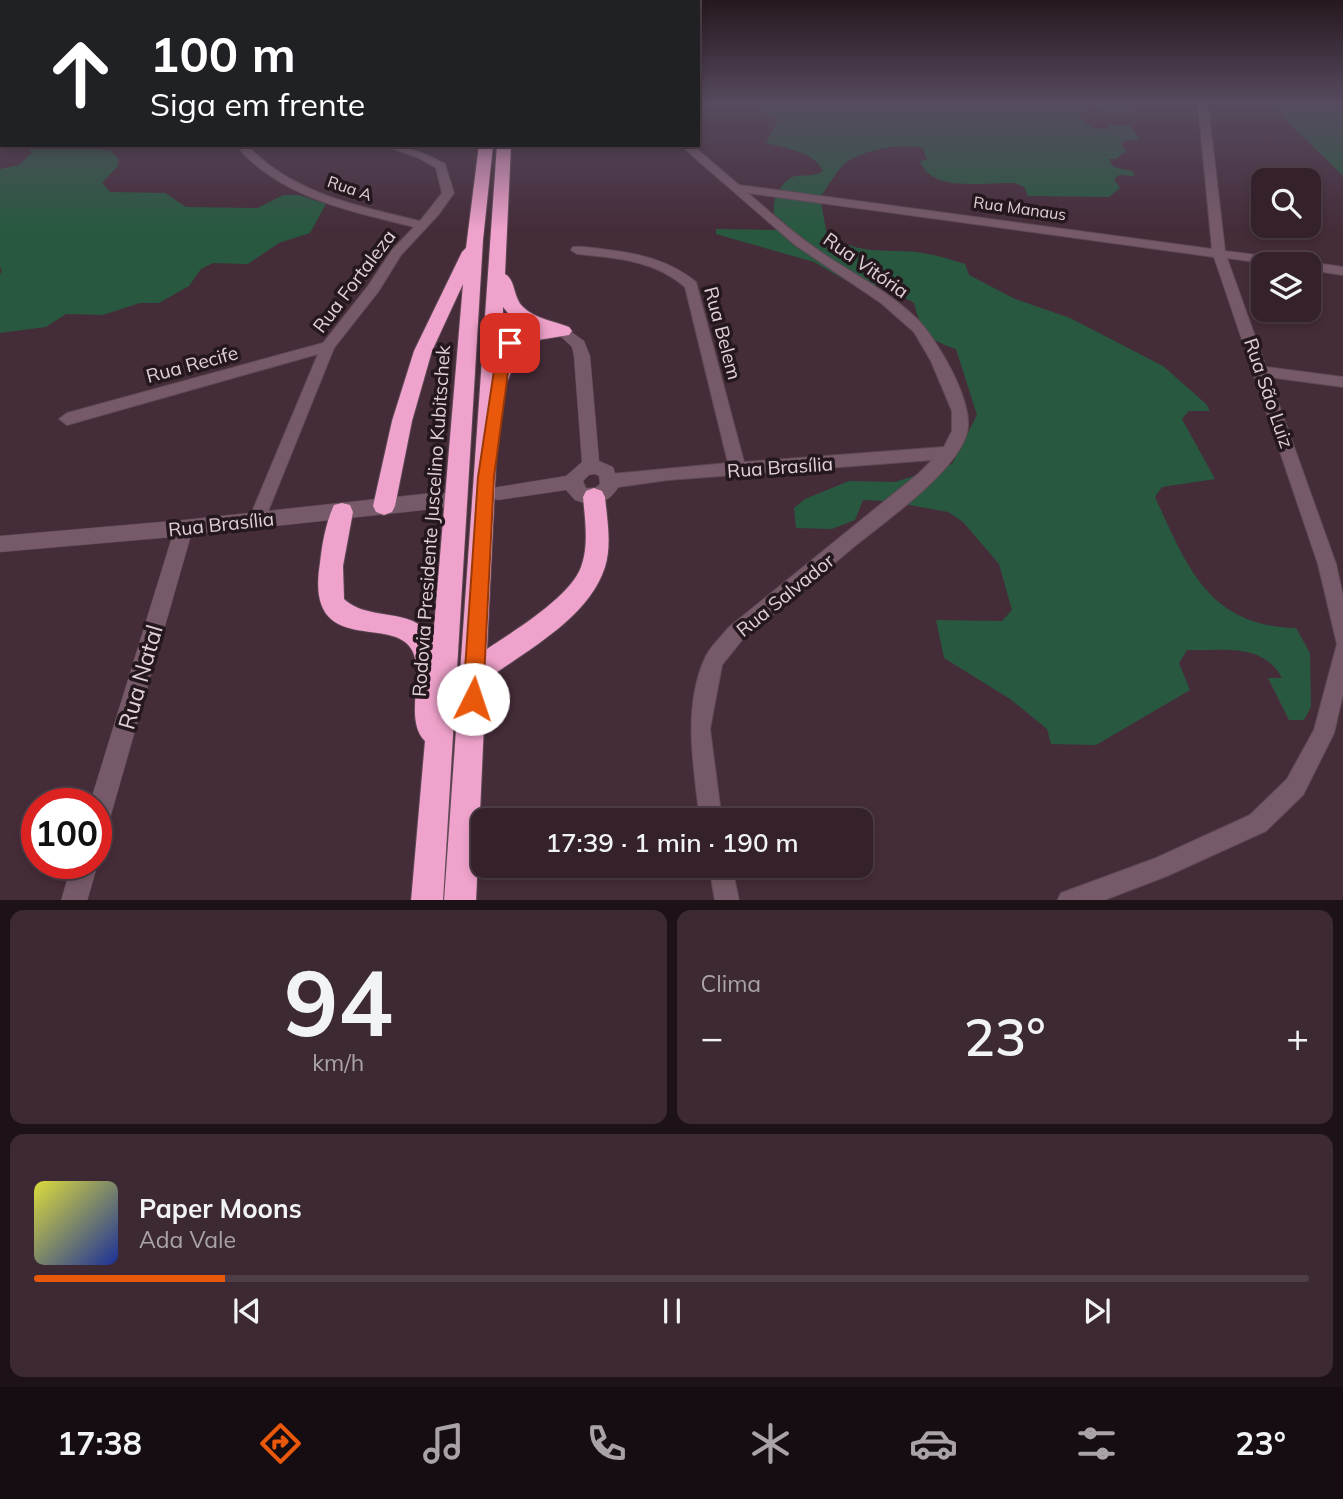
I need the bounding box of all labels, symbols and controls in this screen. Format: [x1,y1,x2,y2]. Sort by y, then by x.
text: 100 m [150,23,296,84]
icon: ahead [35,28,126,119]
text: Siga em frente [150,84,365,124]
map controls [1251,168,1321,322]
button: search [1251,168,1321,238]
street label: Rua A [325,171,375,205]
street label: Rua Manaus [972,192,1068,224]
street label: Rua Fortaleza [307,225,401,337]
street label: Rua Vitória [819,227,913,303]
button: layers [1251,252,1321,322]
street label: Rua Belem [699,284,747,382]
pin [480,313,540,373]
icon: arrive [491,324,529,362]
street label: Rua São Luiz [1239,335,1299,451]
street label: Rua Recife [143,340,241,388]
street label: Rodovia Presidente Juscelino Kubitschek [407,344,455,698]
street label: Rua Brasília [726,451,834,483]
street label: Rua Brasília [167,507,275,541]
street label: Rua Salvador [731,548,839,642]
street label: Rua Natal [111,621,169,733]
position arrow [436,662,510,736]
speed limit sign: 100 [21,788,112,879]
text: 17:39 · 1 min · 190 m [545,826,799,859]
text: 94 [284,945,393,1059]
text: Clima [701,969,761,998]
text: 23° [964,1004,1046,1069]
text: − [701,1013,723,1061]
text: + [1286,1013,1309,1061]
text: km/h [312,1048,364,1077]
text: Paper Moons [139,1192,302,1225]
text: Ada Vale [139,1225,236,1254]
icon: previous [228,1292,266,1330]
icon: pause [653,1292,691,1330]
icon: next [1078,1292,1116,1330]
icon: directions [256,1419,305,1468]
icon: music [419,1419,468,1468]
icon: phone [582,1419,631,1468]
icon: climate [746,1419,795,1468]
icon: car [909,1419,958,1468]
icon: filters [1072,1419,1121,1468]
text: 17:38 [57,1423,142,1463]
text: 23° [1235,1423,1286,1463]

